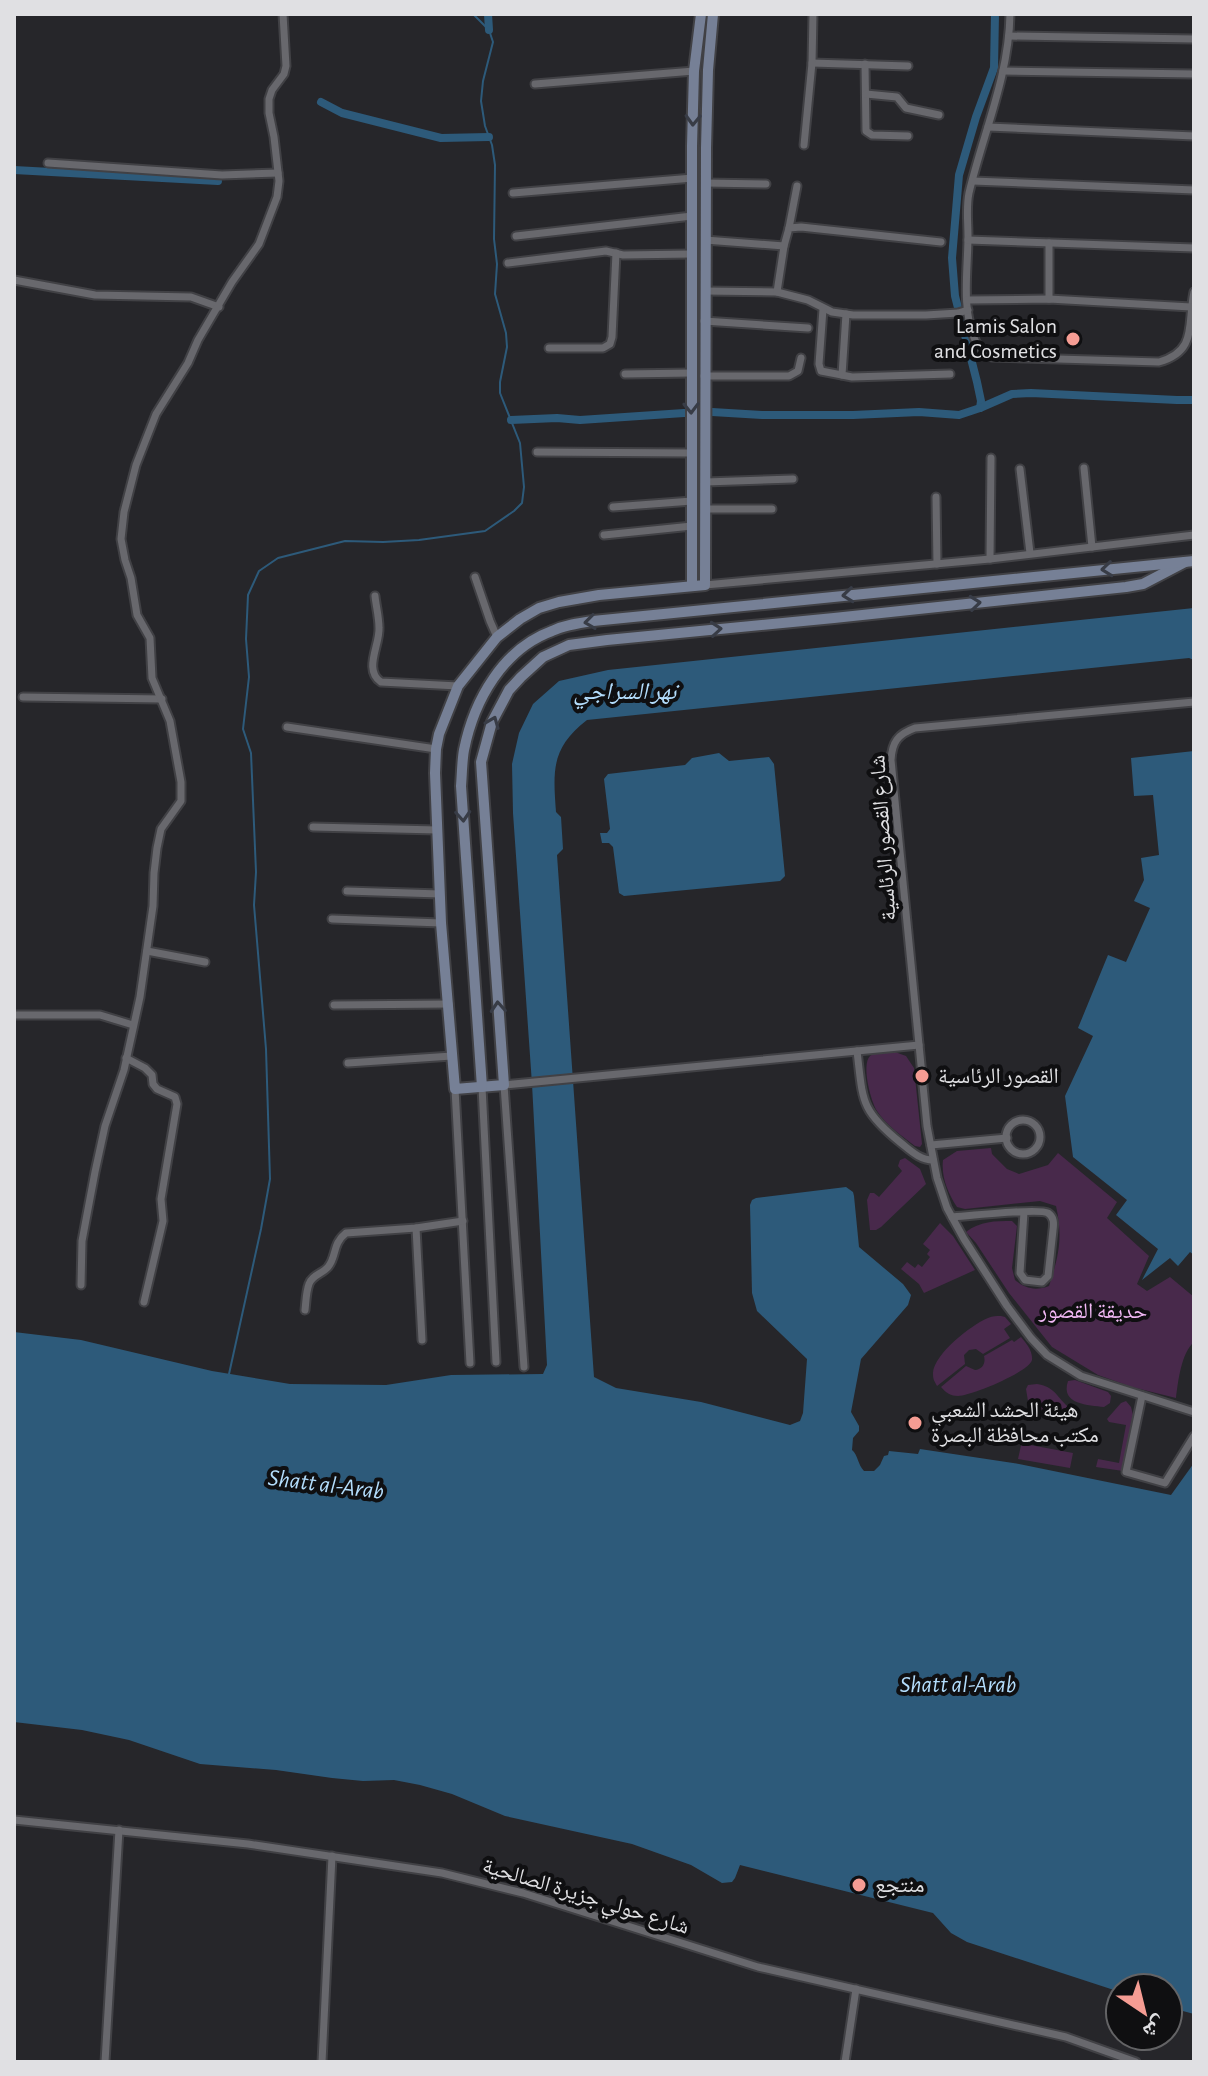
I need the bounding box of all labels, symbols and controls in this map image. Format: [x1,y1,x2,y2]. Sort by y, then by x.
one-way arrow [684,114,702,127]
place label: Lamis Salon and Cosmetics [934,315,1057,362]
marker: Lamis Salon and Cosmetics [1064,330,1082,348]
one-way arrow [682,402,700,415]
one-way arrow [1100,561,1113,578]
one-way arrow [841,587,854,604]
one-way arrow [969,595,982,612]
one-way arrow [583,613,597,630]
one-way arrow [710,621,723,638]
water label: نهر السراجي [574,680,680,710]
one-way arrow [484,716,500,730]
street label: شارع القصور الرئاسية [866,754,902,922]
one-way arrow [454,810,471,823]
one-way arrow [490,1000,507,1013]
place label: القصور الرئاسية [938,1065,1059,1088]
marker: القصور الرئاسية [913,1067,931,1085]
park label: حديقة القصور [1038,1300,1147,1323]
place label: هيئة الحشد الشعبي مكتب محافظة البصرة [931,1399,1099,1447]
marker: هيئة الحشد الشعبي مكتب محافظة البصرة [906,1414,924,1432]
water label: Shatt al-Arab [267,1466,385,1504]
water label: Shatt al-Arab [900,1673,1016,1697]
street label: شارع حولي جزيرة الصالحية [478,1854,692,1943]
place label: منتجع [875,1874,925,1898]
marker: منتجع [850,1876,868,1894]
north arrow [1104,1972,1184,2052]
text: ش [1138,2010,1171,2043]

